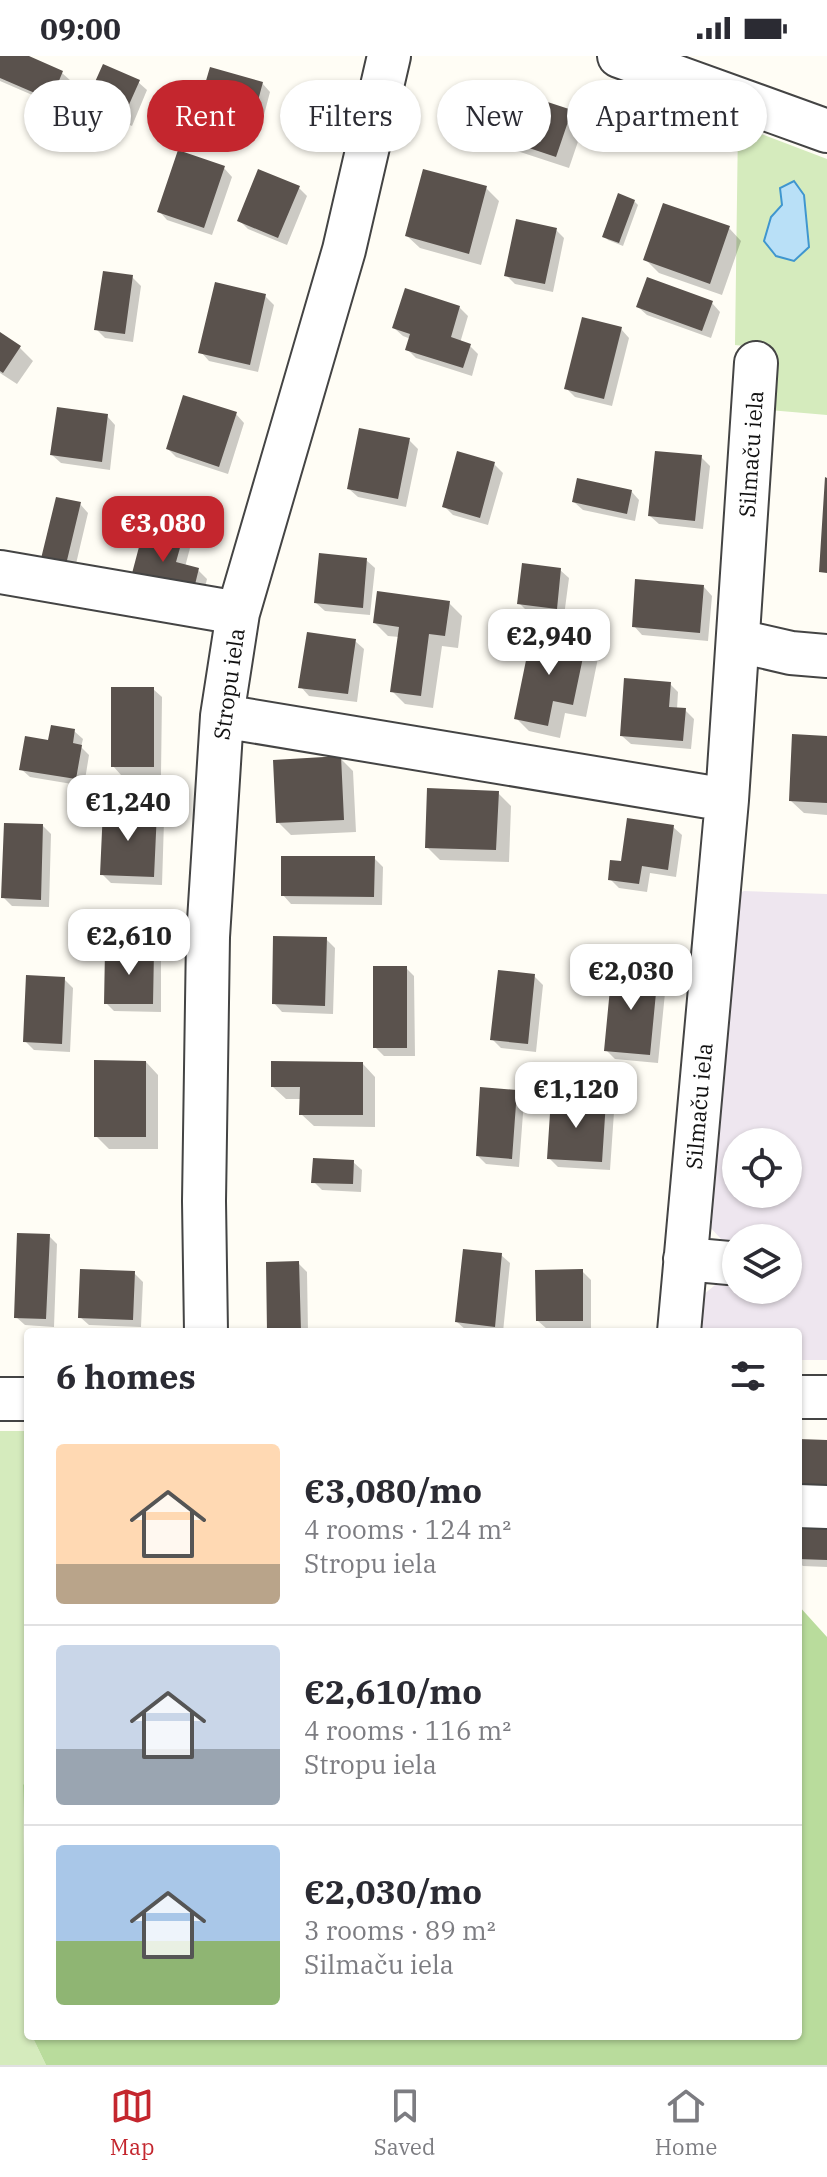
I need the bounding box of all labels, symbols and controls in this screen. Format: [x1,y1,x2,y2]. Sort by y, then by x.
text: 09:00 [40,9,121,48]
chip: Buy [24,80,131,152]
chip: Rent [147,80,264,152]
chip: Filters [280,80,421,152]
chip: New [437,80,551,152]
chip: Apartment [567,80,767,152]
street label: Silmaču iela [732,390,769,518]
pin: €3,080 [98,496,228,564]
text: €3,080 [120,505,206,539]
pin: €2,940 [484,609,614,677]
text: €2,940 [506,618,592,652]
street label: Stropu iela [206,626,251,742]
pin: €1,240 [63,775,193,843]
text: €1,240 [85,784,171,818]
pin: €2,610 [64,909,194,977]
text: €2,610 [86,918,172,952]
pin: €2,030 [566,944,696,1012]
text: €2,030 [588,953,674,987]
street label: Silmaču iela [679,1042,718,1170]
pin: €1,120 [511,1062,641,1130]
text: €1,120 [533,1071,619,1105]
map controls [722,1128,802,1304]
button: locate [722,1128,802,1208]
button: layers [722,1224,802,1304]
text: 6 homes [56,1354,196,1398]
icon: filters [726,1354,770,1398]
text: €3,080/mo [304,1468,482,1512]
icon: home [120,1476,216,1572]
text: 4 rooms · 124 m² [304,1512,511,1546]
text: Stropu iela [304,1546,437,1580]
text: €2,610/mo [304,1669,482,1713]
icon: home [120,1677,216,1773]
text: 4 rooms · 116 m² [304,1713,511,1747]
text: Stropu iela [304,1747,437,1781]
text: €2,030/mo [304,1869,482,1913]
icon: home [120,1877,216,1973]
text: 3 rooms · 89 m² [304,1913,496,1947]
text: Silmaču iela [304,1947,454,1981]
tab: Map [110,2084,154,2161]
tab: Saved [374,2084,435,2161]
tab: Home [655,2084,717,2161]

